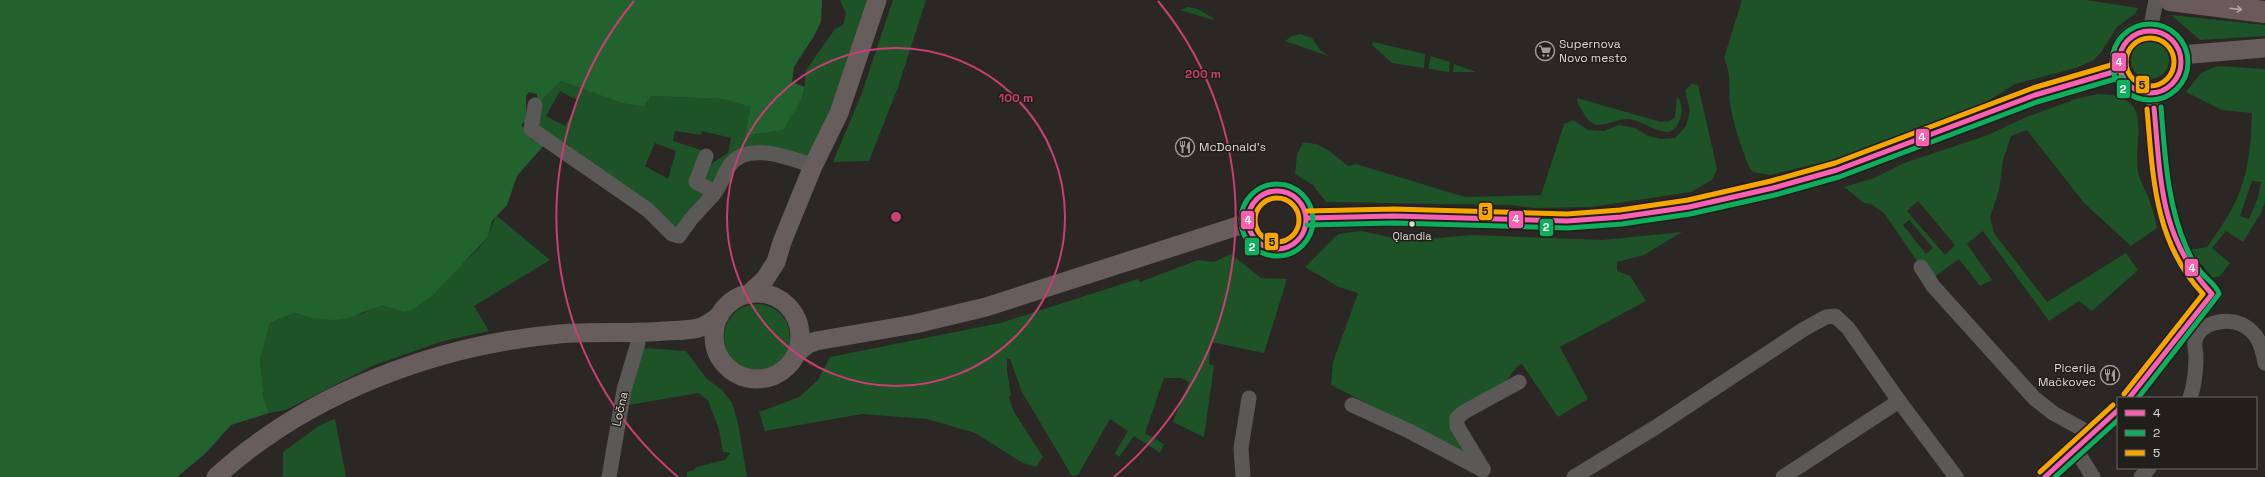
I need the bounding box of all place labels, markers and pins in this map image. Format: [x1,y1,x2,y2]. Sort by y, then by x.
place label: Supernova Novo mesto [1559,36,1627,66]
supermarket icon: Supernova Novo mesto [1534,40,1556,62]
restaurant icon: McDonald's [1174,136,1196,158]
place label: McDonald's [1199,139,1266,155]
centre of rings [889,210,903,224]
marker: Qlandia [1407,219,1417,229]
place label: Qlandia [1392,229,1432,243]
place label: Picerija Mačkovec [2038,360,2096,390]
restaurant icon: Picerija Mačkovec [2099,364,2121,386]

